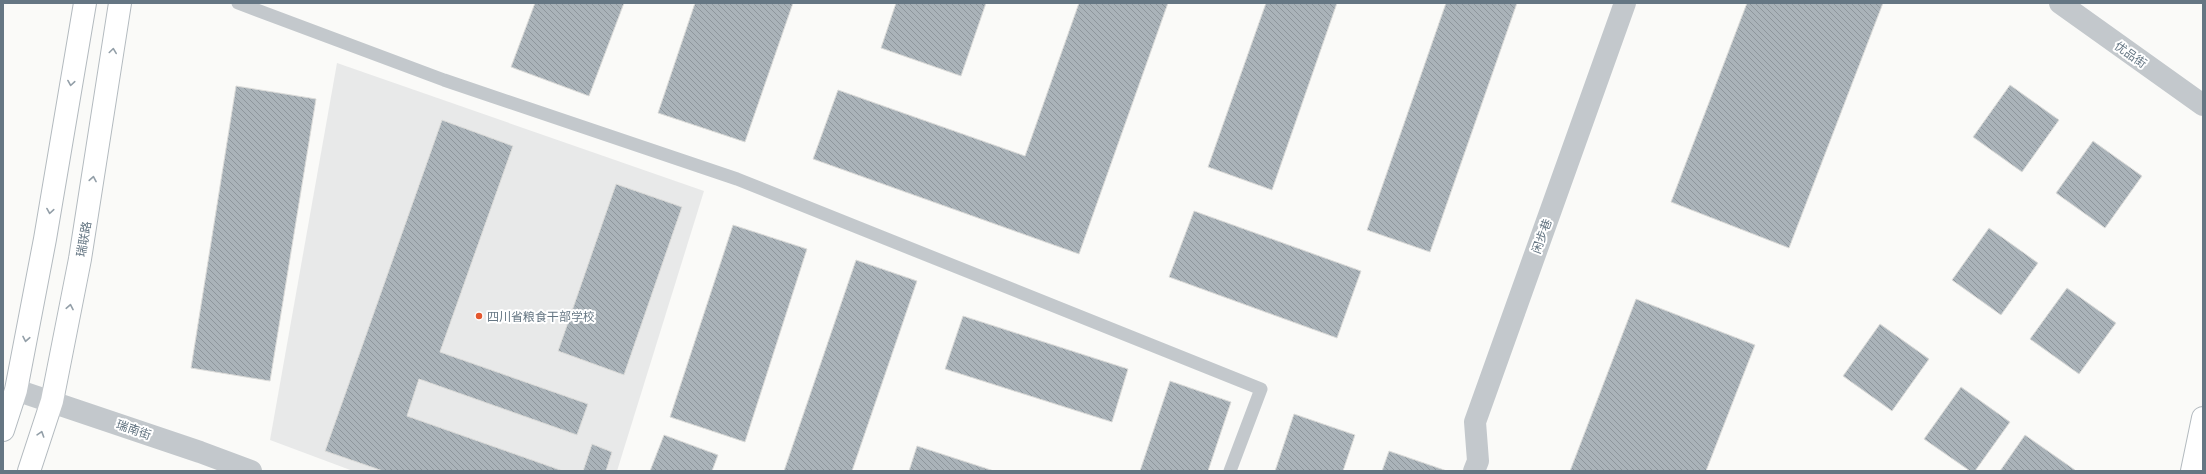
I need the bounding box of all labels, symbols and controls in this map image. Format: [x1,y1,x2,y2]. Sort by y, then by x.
street label: 优品街 [2112,38,2150,70]
one-way arrow [108,48,117,54]
one-way arrow [68,80,76,86]
one-way arrow [88,176,97,183]
one-way arrow [46,208,55,214]
street label: 闲步巷 [1528,217,1554,255]
street label: 瑞联路 [73,220,93,258]
one-way arrow [66,304,74,311]
place label: 四川省粮食干部学校 [487,309,595,323]
marker: 四川省粮食干部学校 [474,311,484,321]
one-way arrow [22,336,31,342]
street label: 瑞南街 [115,417,153,441]
one-way arrow [36,431,45,438]

